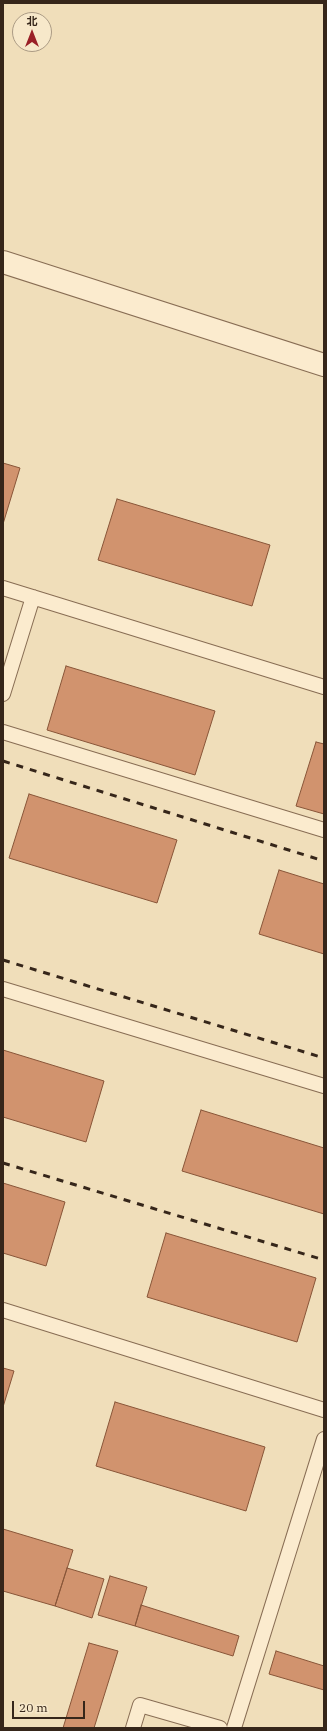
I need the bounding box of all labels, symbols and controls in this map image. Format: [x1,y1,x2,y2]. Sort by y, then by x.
north arrow [12,12,52,52]
text: 北 [27,14,38,28]
scale bar [14,1693,87,1719]
text: 20 m [19,1700,48,1715]

